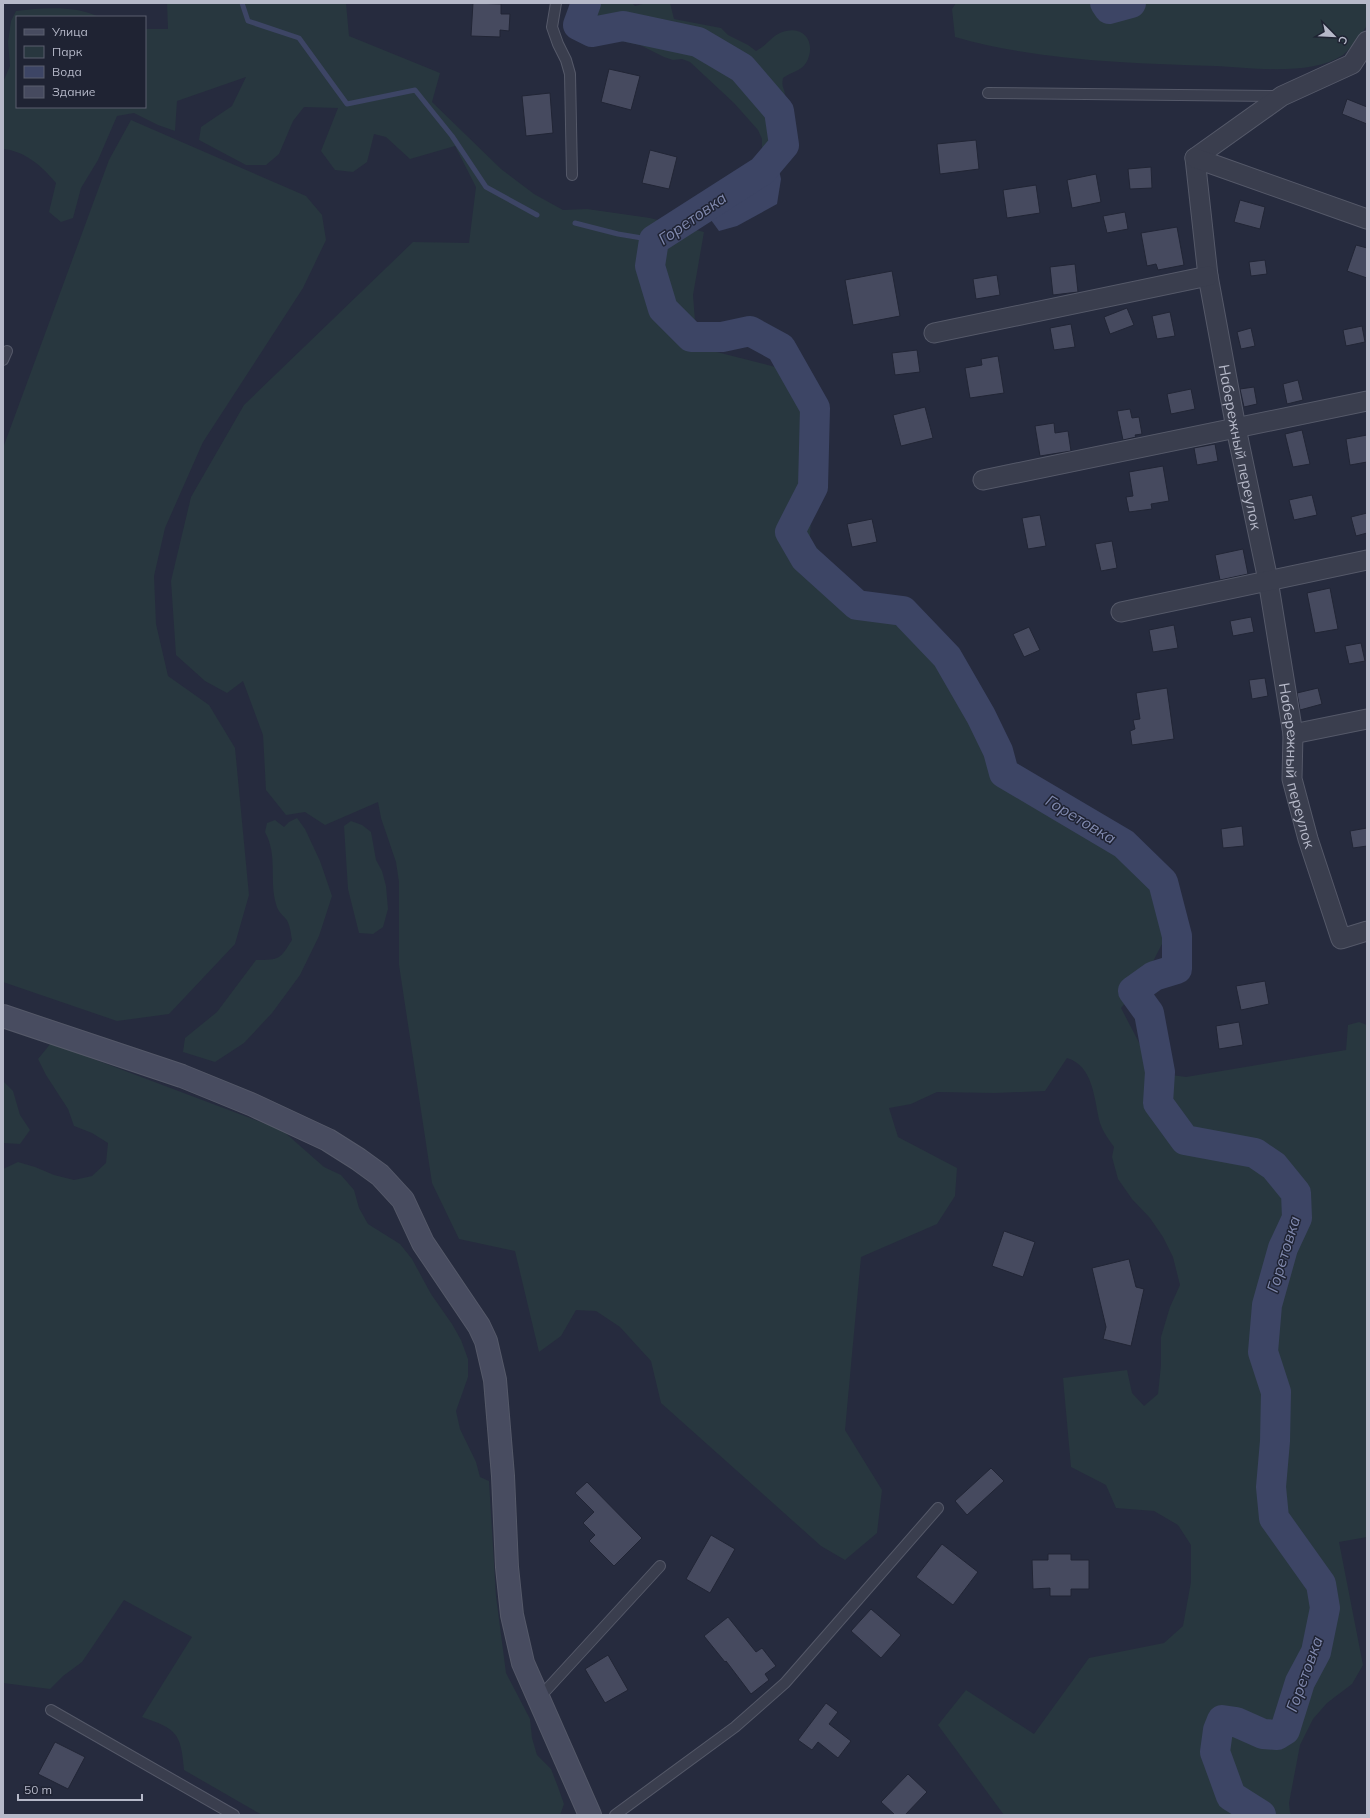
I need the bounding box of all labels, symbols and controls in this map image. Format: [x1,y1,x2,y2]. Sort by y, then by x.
legend [16,16,146,108]
north arrow [1314,16,1354,56]
text: Улица [51,24,88,39]
text: С [1335,34,1351,47]
text: Парк [52,44,83,59]
text: Вода [52,64,82,79]
text: Здание [52,84,96,99]
water label: Горетовка [654,187,730,249]
street label: Набережный переулок [1215,363,1267,532]
street label: Набережный переулок [1275,681,1320,852]
water label: Горетовка [1042,790,1120,848]
water label: Горетовка [1262,1213,1304,1295]
water label: Горетовка [1281,1633,1327,1714]
scale bar [18,1776,142,1802]
text: 50 m [24,1782,52,1797]

